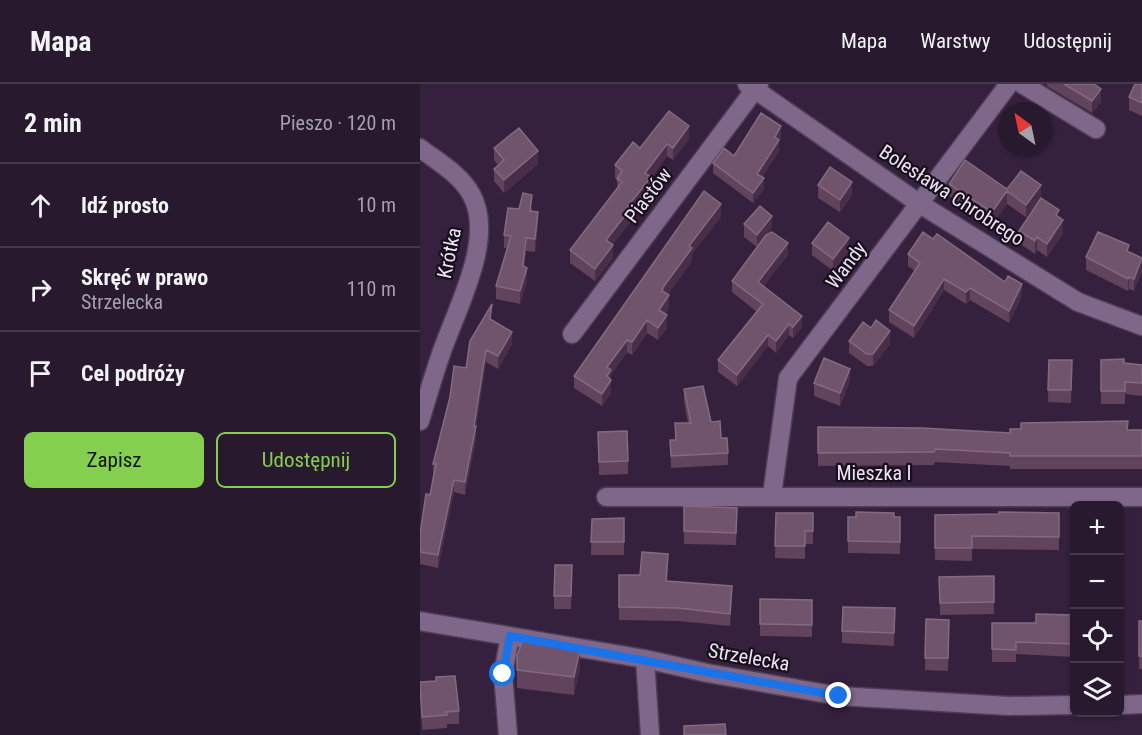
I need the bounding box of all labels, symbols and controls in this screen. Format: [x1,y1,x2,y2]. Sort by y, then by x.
text: Mapa [30,25,91,58]
text: Mapa [841,29,887,53]
text: Warstwy [920,29,991,53]
text: Udostępnij [1024,29,1112,53]
north arrow [998,102,1052,156]
text: 2 min [24,108,82,138]
text: Pieszo · 120 m [280,111,396,135]
street label: Bolesława Chrobrego [875,139,1029,251]
street label: Piastów [619,163,677,227]
icon: ahead [24,189,57,222]
text: Idź prosto [81,193,169,218]
text: 10 m [357,193,396,217]
street label: Krótka [432,225,466,281]
street label: Wandy [821,237,871,293]
text: Skręć w prawo [81,265,208,290]
icon: right [24,273,57,306]
text: 110 m [347,277,396,301]
text: Strzelecka [81,290,163,314]
icon: arrive [24,357,57,390]
text: Cel podróży [81,361,185,386]
button: Zapisz [24,432,204,488]
button: Udostępnij [216,432,396,488]
street label: Mieszka I [836,461,912,485]
map controls [1070,501,1124,717]
button: + [1070,501,1124,555]
button: − [1070,555,1124,609]
button: locate [1070,609,1124,663]
street label: Strzelecka [706,638,792,676]
route start [489,660,515,686]
button: layers [1070,663,1124,717]
route end [825,682,851,708]

